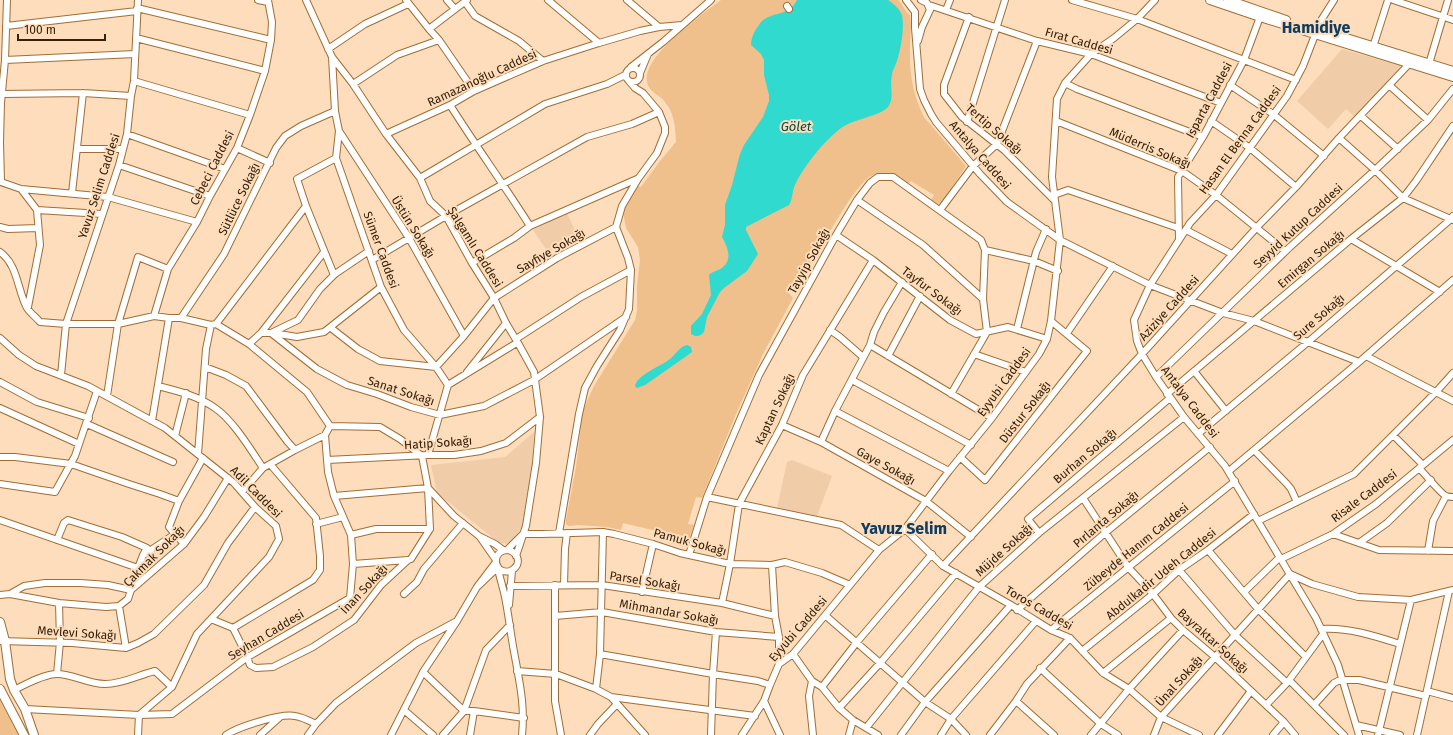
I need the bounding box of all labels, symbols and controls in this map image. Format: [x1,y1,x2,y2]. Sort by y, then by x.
scale bar [18,16,105,42]
district label: Hamidiye [1282,18,1350,37]
text: 100 m [24,23,56,37]
street label: Fırat Caddesi [1043,25,1115,57]
street label: Ramazanoğlu Caddesi [425,47,539,109]
street label: Isparta Caddesi [1183,60,1235,140]
street label: Hasan El Benna Caddesi [1196,83,1284,197]
street label: Tertip Sokağı [963,101,1025,157]
street label: Antalya Caddesi [946,118,1014,192]
water label: Gölet [781,119,812,134]
street label: Müderris Sokağı [1107,125,1193,171]
street label: Cebeci Caddesi [187,128,237,208]
street label: Yavuz Selim Caddesi [75,132,123,240]
street label: Sütlüce Sokağı [215,160,263,238]
street label: Seyyid Kutup Caddesi [1250,181,1346,271]
street label: Üstün Sokağı [388,192,439,261]
street label: Şalgamlı Caddesi [445,204,505,290]
street label: Sümer Caddesi [361,209,401,291]
street label: Sayfiye Sokağı [514,226,588,276]
street label: Tayyip Sokağı [785,226,833,296]
street label: Emirgan Sokağı [1275,227,1347,291]
street label: Tayfur Sokağı [899,264,965,318]
street label: Aziziye Caddesi [1136,273,1202,343]
street label: Sure Sokağı [1291,291,1347,343]
street label: Eyyubi Caddesi [974,345,1034,419]
street label: Antalya Caddesi [1158,363,1222,441]
street label: Kaptan Sokağı [752,371,798,447]
street label: Sanat Sokağı [366,374,436,408]
street label: Düstur Sokağı [996,378,1054,446]
street label: Burhan Sokağı [1051,425,1119,487]
street label: Hatip Sokağı [403,434,473,452]
street label: Gaye Sokağı [854,444,918,488]
street label: Adil Caddesi [227,463,285,521]
street label: Risale Caddesi [1328,467,1400,525]
street label: Pırlanta Sokağı [1070,488,1142,550]
street label: Zübeyde Hanım Caddesi [1081,500,1191,594]
district label: Yavuz Selim [860,519,947,538]
street label: Müjde Sokağı [973,521,1035,579]
street label: Çakmak Sokağı [120,522,188,590]
street label: Abdulkadir Udeh Caddesi [1103,525,1219,623]
street label: Pamuk Sokağı [652,526,728,558]
street label: İnan Sokağı [337,561,391,617]
street label: Parsel Sokağı [609,568,681,594]
street label: Toros Caddesi [1003,583,1075,633]
street label: Eyyubi Caddesi [766,594,830,664]
street label: Mihmandar Sokağı [618,596,720,628]
street label: Bayraktar Sokağı [1175,605,1251,677]
street label: Seyhan Caddesi [226,607,306,663]
street label: Mevlevi Sokağı [37,623,117,643]
street label: Ünal Sokağı [1151,651,1205,709]

